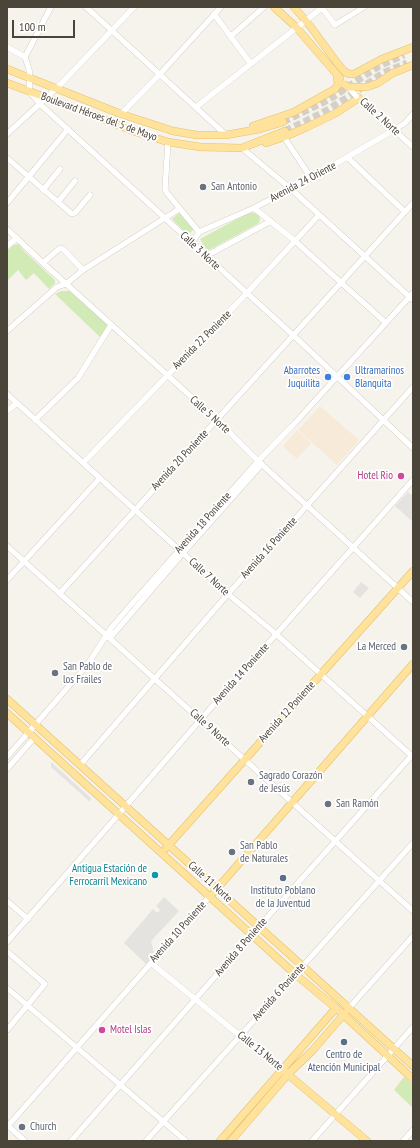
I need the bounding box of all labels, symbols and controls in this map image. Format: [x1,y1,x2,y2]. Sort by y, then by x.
scale bar [14,12,77,38]
text: 100 m [19,19,46,34]
street label: Boulevard Héroes del 5 de Mayo [39,90,159,144]
street label: Calle 2 Norte [357,95,403,139]
street label: Avenida 24 Oriente [268,159,338,205]
place label: San Antonio [211,180,257,194]
marker: San Antonio [198,182,208,192]
street label: Calle 3 Norte [177,229,223,273]
street label: Avenida 22 Poniente [170,308,234,372]
place label: Abarrotes Juquilita [284,364,320,390]
place label: Ultramarinos Blanquita [355,364,404,390]
marker: Abarrotes Juquilita [323,372,333,382]
marker: Ultramarinos Blanquita [342,372,352,382]
street label: Calle 5 Norte [187,393,233,437]
street label: Avenida 20 Poniente [149,427,211,493]
place label: Hotel Rio [358,469,393,483]
marker: Hotel Rio [396,471,406,481]
street label: Avenida 18 Poniente [172,490,234,556]
street label: Avenida 16 Poniente [238,515,300,581]
street label: Calle 7 Norte [186,555,232,599]
place label: La Merced [357,640,396,654]
street label: Avenida 14 Poniente [210,641,272,707]
marker: La Merced [399,642,409,652]
place label: San Pablo de los Frailes [63,660,112,686]
marker: San Pablo de los Frailes [50,668,60,678]
street label: Avenida 12 Poniente [256,679,318,745]
street label: Calle 9 Norte [187,706,233,750]
place label: Sagrado Corazón de Jesús [259,769,322,795]
marker: Sagrado Corazón de Jesús [246,777,256,787]
place label: San Ramón [336,797,379,811]
marker: San Ramón [323,799,333,809]
place label: San Pablo de Naturales [240,839,288,865]
marker: San Pablo de Naturales [227,847,237,857]
street label: Calle 11 Norte [185,859,235,905]
place label: Antigua Estación de Ferrocarril Mexicano [69,862,147,888]
marker: Antigua Estación de Ferrocarril Mexicano [150,870,160,880]
marker: Instituto Poblano de la Juventud [278,873,288,883]
place label: Instituto Poblano de la Juventud [250,884,316,910]
street label: Avenida 10 Poniente [147,899,209,965]
street label: Avenida 8 Poniente [212,915,270,979]
street label: Avenida 6 Poniente [250,960,308,1024]
place label: Motel Islas [110,1023,151,1037]
marker: Motel Islas [97,1025,107,1035]
street label: Calle 13 Norte [234,1029,286,1073]
marker: Centro de Atención Municipal [339,1037,349,1047]
place label: Centro de Atención Municipal [308,1048,380,1074]
place label: Church [30,1120,56,1134]
marker: Church [17,1122,27,1132]

